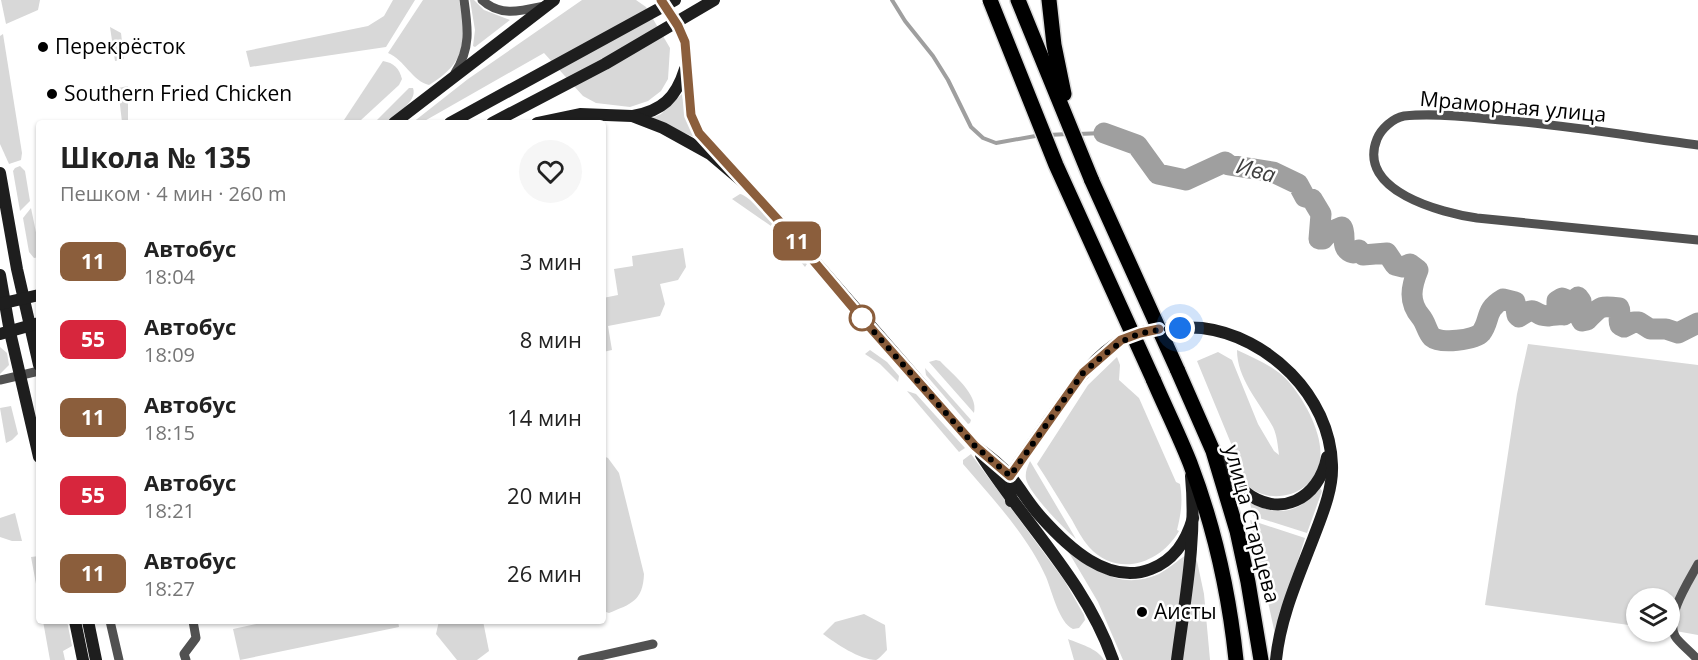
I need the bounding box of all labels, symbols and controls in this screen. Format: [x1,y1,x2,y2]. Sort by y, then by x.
place label: Перекрёсток [55,32,186,60]
marker: Перекрёсток [36,40,50,54]
place label: Southern Fried Chicken [64,79,292,107]
street label: Мраморная улица [1419,84,1607,128]
marker: Southern Fried Chicken [45,87,59,101]
text: Школа № 135 [60,138,251,176]
button: heart [519,140,582,203]
water label: Ива [1233,149,1279,189]
text: Пешком · 4 мин · 260 m [60,180,287,207]
line badge: 11 [770,222,824,260]
text: 11 [785,227,809,255]
text: Автобус [144,233,236,263]
text: 3 мин [520,246,582,276]
text: 11 [81,247,105,275]
text: 18:04 [144,263,195,290]
unlabelled marker [849,305,875,331]
text: Автобус [144,311,236,341]
your location [1165,313,1195,343]
text: 8 мин [520,324,582,354]
text: 55 [81,325,105,353]
text: 18:09 [144,341,195,368]
text: Автобус [144,389,236,419]
text: 14 мин [507,402,582,432]
text: 11 [81,403,105,431]
text: 18:15 [144,419,195,446]
street label: улица Старцева [1218,442,1288,606]
text: Автобус [144,467,236,497]
text: 20 мин [507,480,582,510]
text: 55 [81,481,105,509]
text: 18:21 [144,497,195,524]
text: Автобус [144,545,236,575]
text: 26 мин [507,558,582,588]
text: 11 [81,559,105,587]
text: 18:27 [144,575,195,602]
map controls [1626,588,1680,642]
button: layers [1626,588,1680,642]
place label: Аисты [1154,597,1217,625]
marker: Аисты [1135,605,1149,619]

